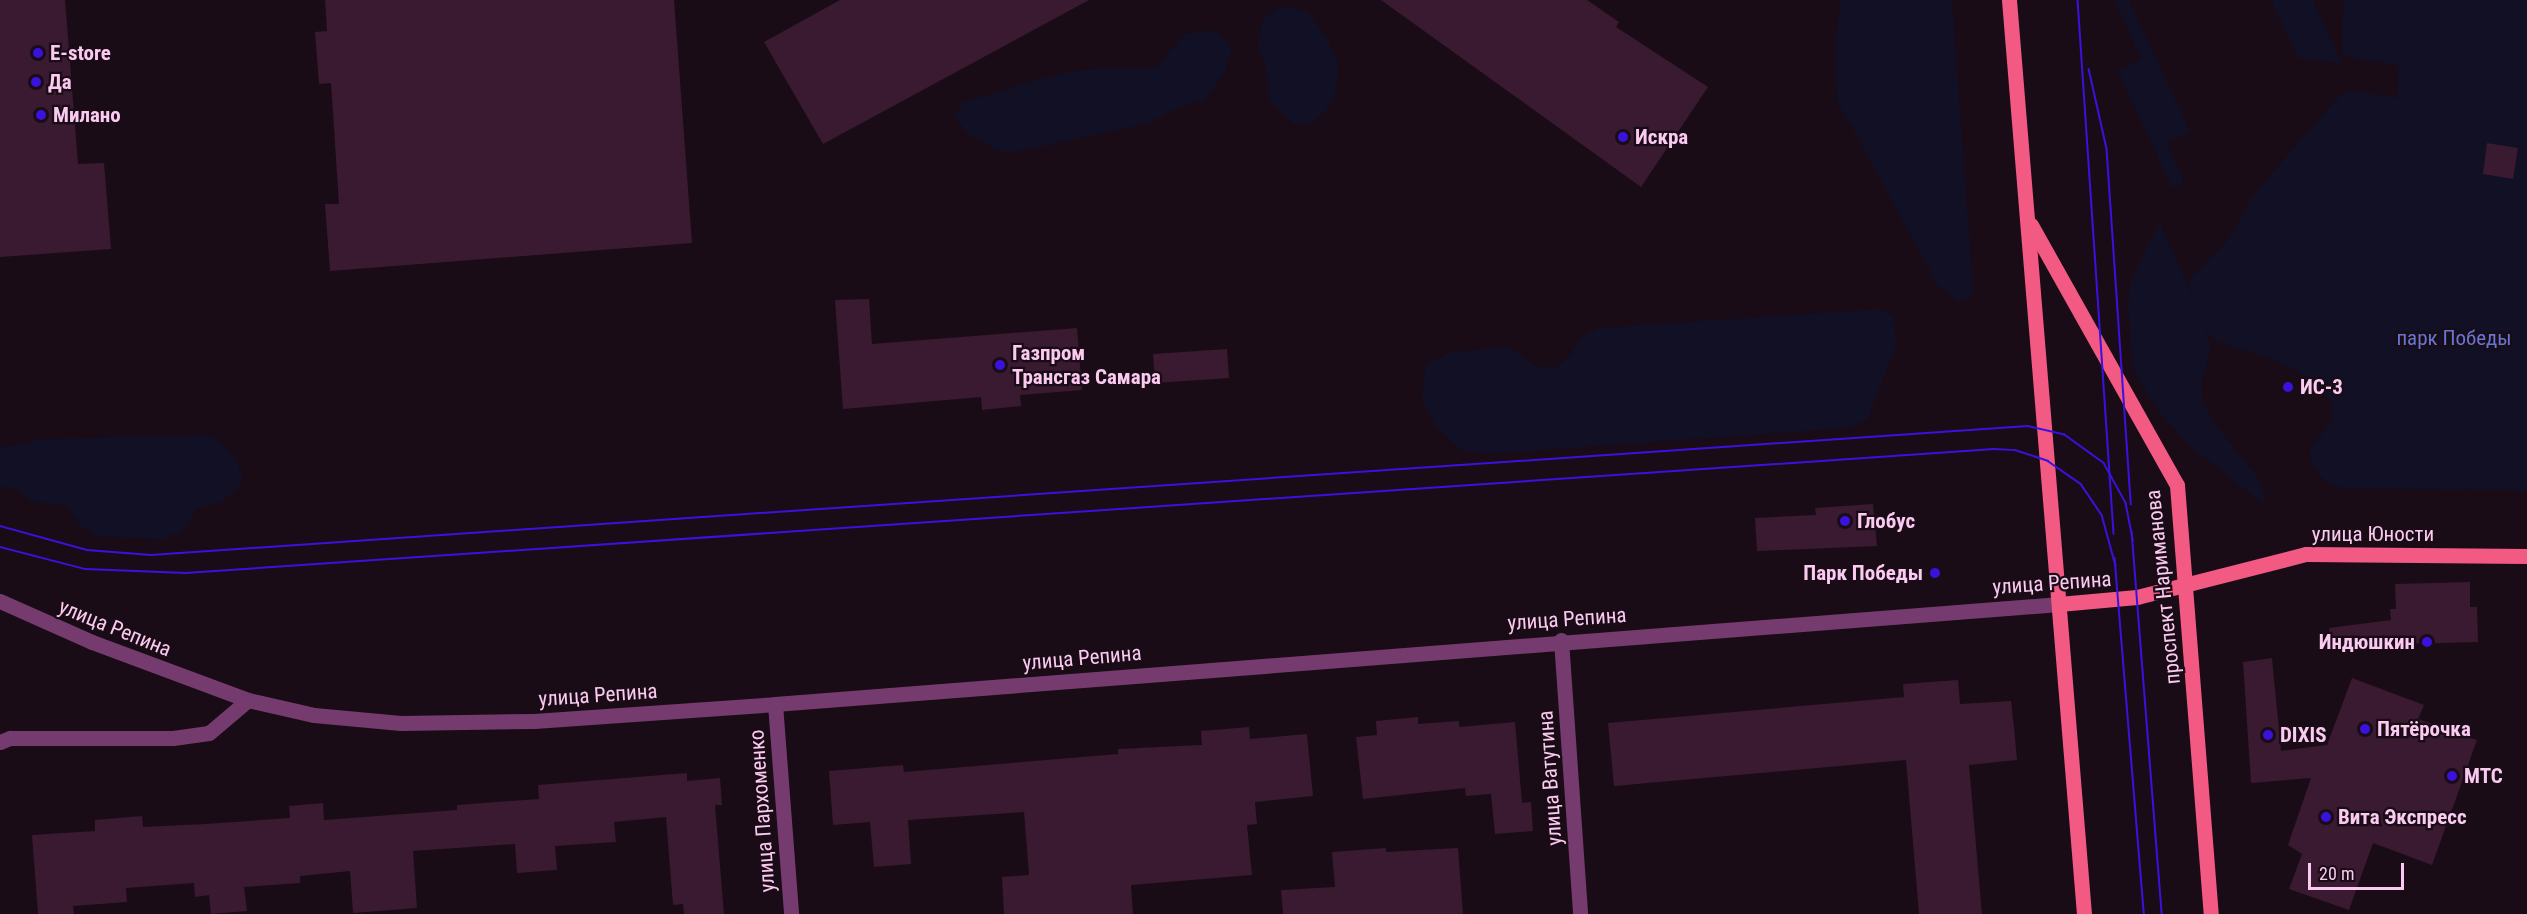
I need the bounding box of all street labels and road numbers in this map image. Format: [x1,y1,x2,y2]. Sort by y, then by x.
street label: проспект Нариманова [2140,489,2186,685]
street label: улица Юности [2312,521,2434,547]
street label: улица Репина [1992,566,2112,600]
street label: улица Репина [55,594,175,662]
street label: улица Репина [1507,602,1627,636]
street label: улица Репина [1022,640,1142,676]
street label: улица Репина [538,678,658,712]
street label: улица Ватутина [1533,710,1567,846]
street label: улица Пархоменко [744,729,780,893]

